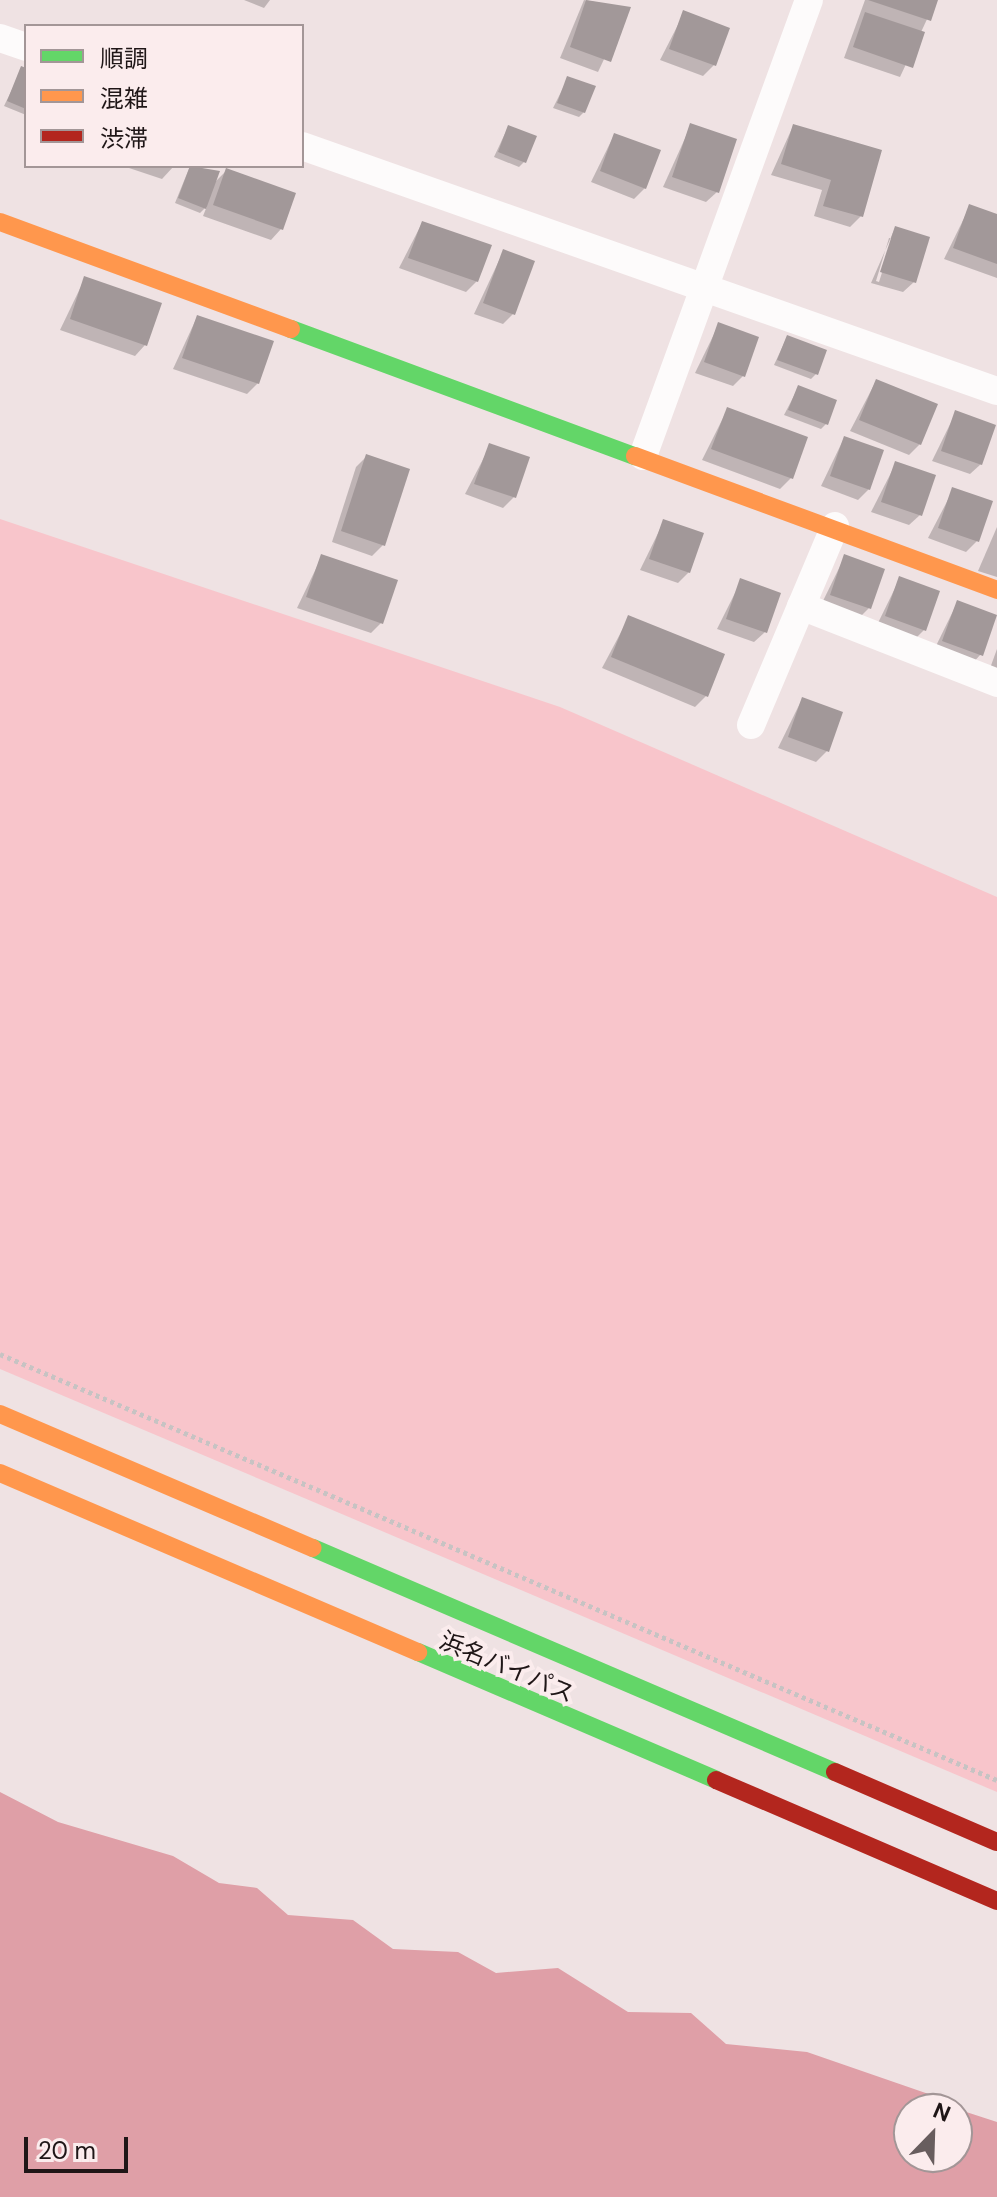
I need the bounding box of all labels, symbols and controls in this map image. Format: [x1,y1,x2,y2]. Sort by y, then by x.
legend [24,24,304,168]
text: 順調 [100,43,148,74]
text: 混雑 [100,83,148,114]
text: 渋滞 [100,123,148,154]
street label: 浜名バイパス [435,1626,579,1708]
north arrow [893,2093,973,2173]
text: N [929,2096,955,2129]
scale bar [28,2121,132,2171]
text: 20 m [38,2135,96,2166]

